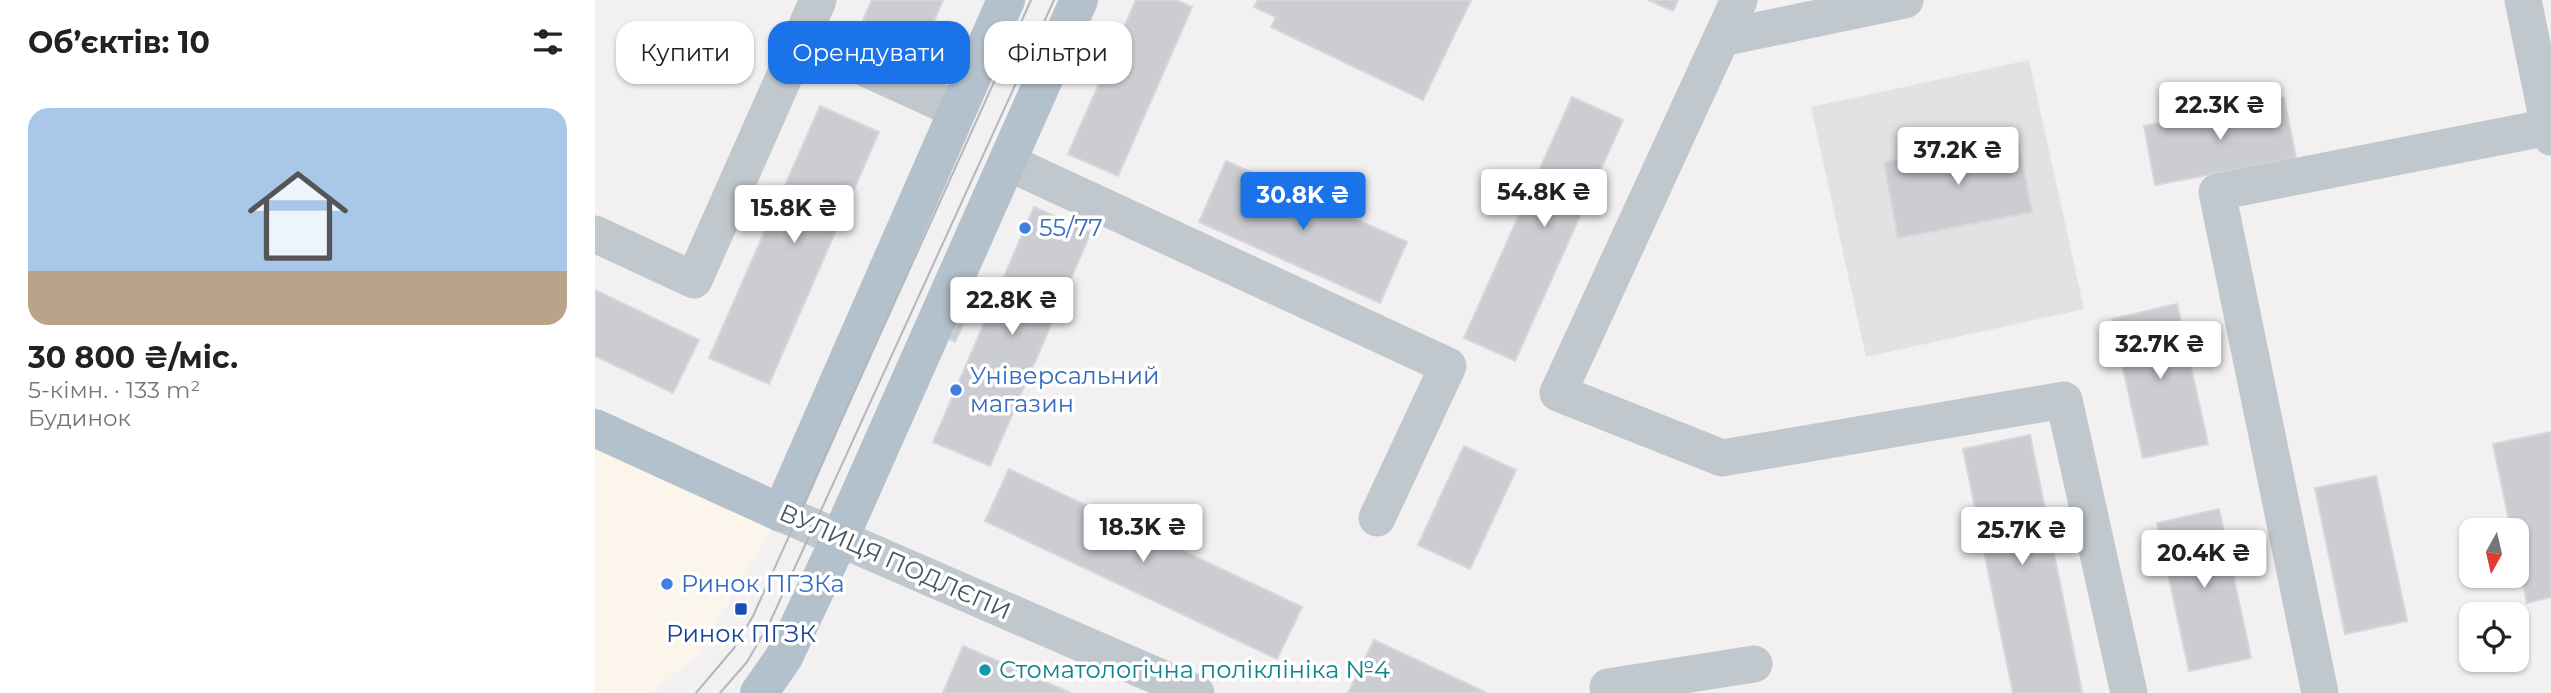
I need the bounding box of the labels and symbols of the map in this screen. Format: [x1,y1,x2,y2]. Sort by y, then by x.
pin: 22.3K ₴ [2155,82,2285,142]
pin: 37.2K ₴ [1893,128,2023,187]
pin: 54.8K ₴ [1479,170,1609,229]
pin: 30.8K ₴ [1238,173,1368,232]
pin: 15.8K ₴ [729,186,859,245]
place label: 55/77 [1039,213,1103,242]
marker: 55/77 [1017,220,1033,236]
pin: 22.8K ₴ [947,278,1077,337]
pin: 32.7K ₴ [2095,322,2225,381]
place label: Універсальний магазин [970,361,1160,418]
marker: Універсальний магазин [948,382,964,398]
street label: ВУЛИЦЯ ПОДЛЄПИ [775,497,1015,626]
pin: 18.3K ₴ [1078,504,1208,564]
pin: 25.7K ₴ [1957,508,2087,567]
north arrow [2459,518,2529,588]
pin: 20.4K ₴ [2139,530,2269,590]
place label: Ринок ПГЗКа [681,569,845,598]
marker: Ринок ПГЗКа [659,576,675,592]
marker: Ринок ПГЗК [733,601,749,617]
place label: Ринок ПГЗК [666,619,816,648]
place label: Стоматологічна поліклініка №4 [999,655,1390,684]
marker: Стоматологічна поліклініка №4 [977,662,993,678]

